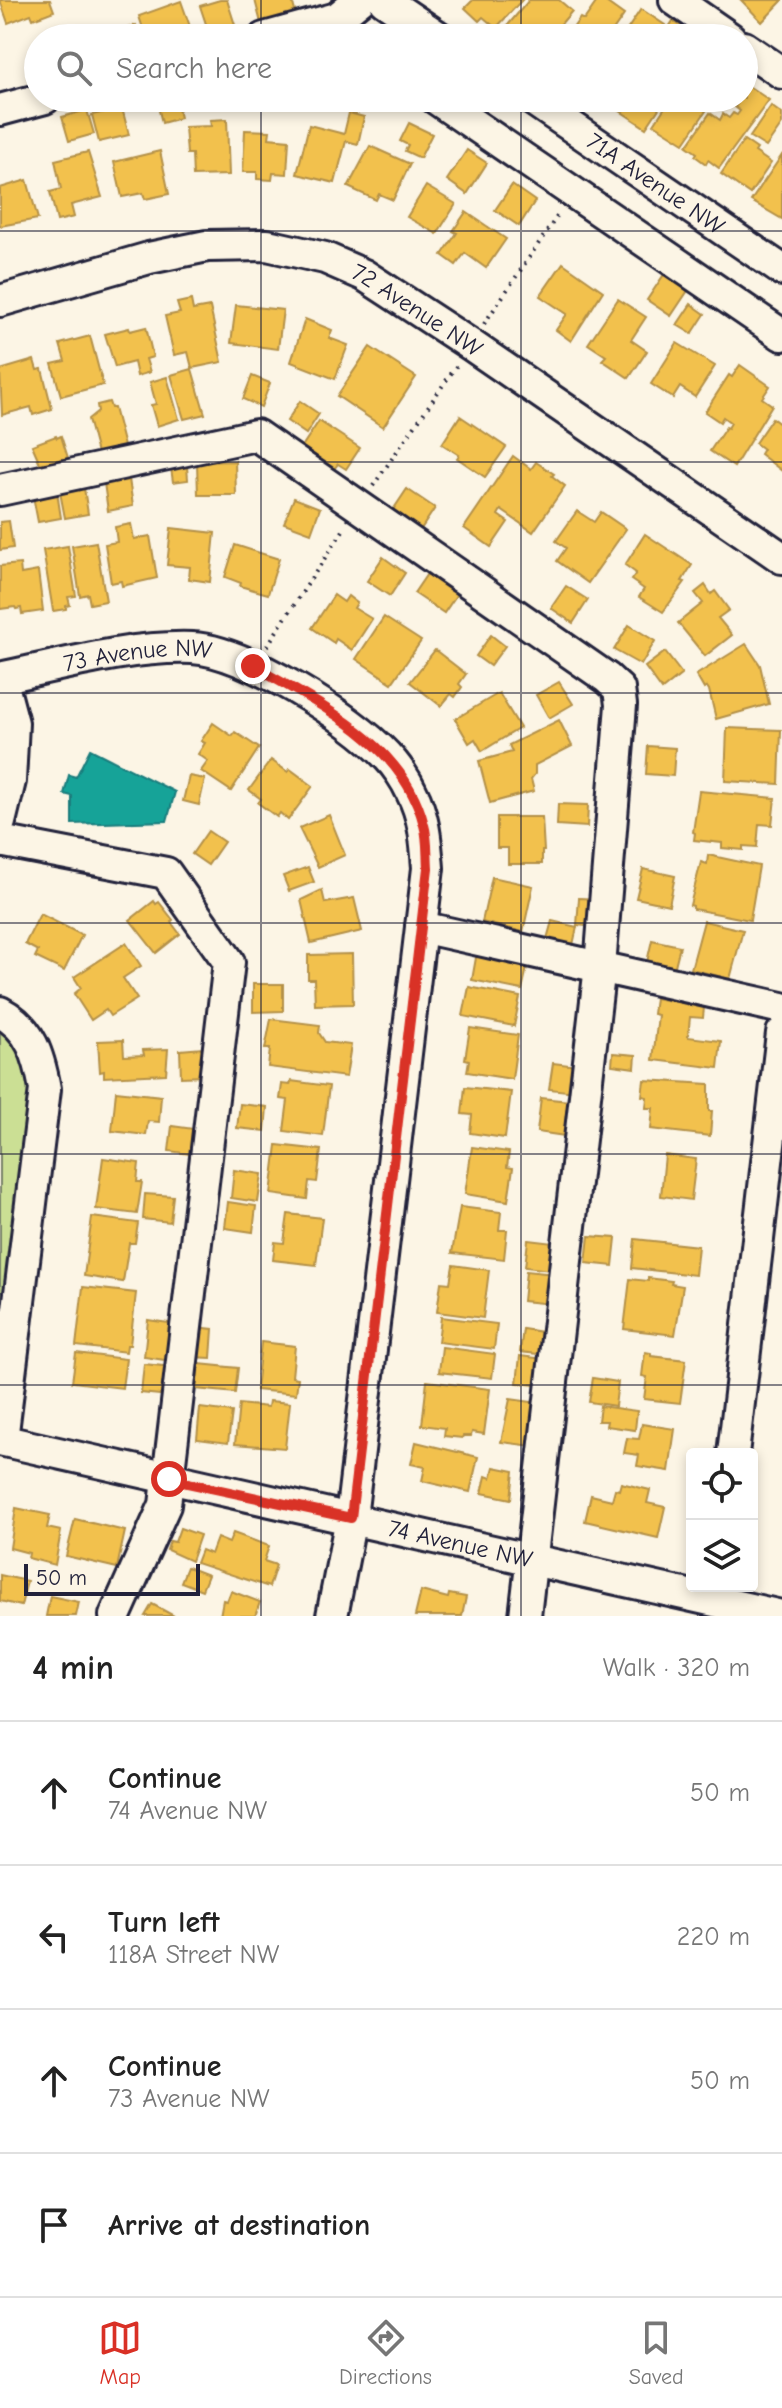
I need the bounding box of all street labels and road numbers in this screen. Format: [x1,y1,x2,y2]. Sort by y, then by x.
street label: 71A Avenue NW [581,127,730,241]
street label: 72 Avenue NW [348,258,488,363]
street label: 73 Avenue NW [61,633,214,678]
street label: 74 Avenue NW [386,1514,535,1574]

